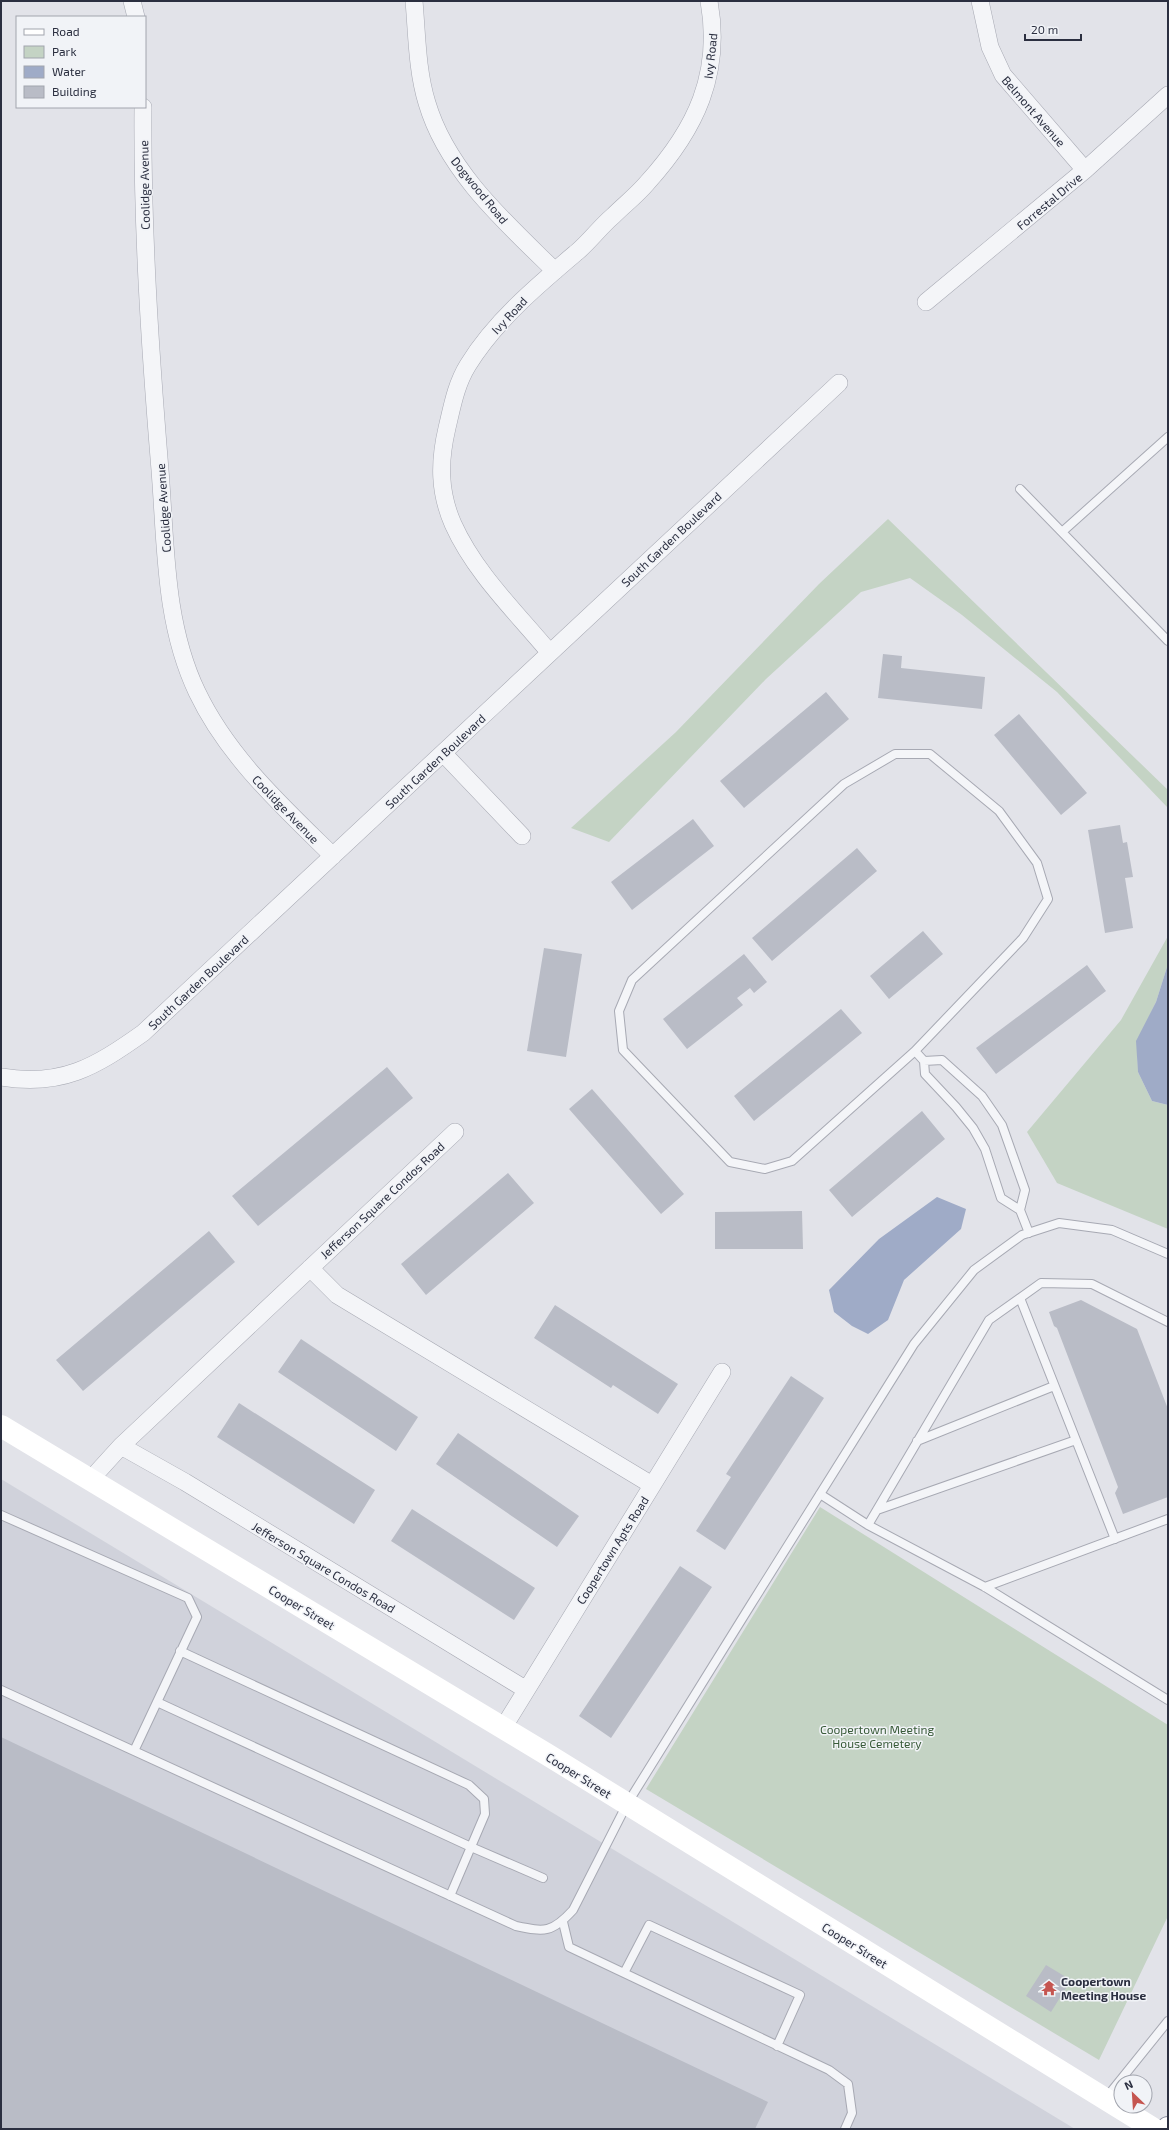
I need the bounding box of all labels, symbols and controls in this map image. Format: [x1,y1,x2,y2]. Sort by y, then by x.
legend [16,16,146,108]
scale bar [1025,16,1081,42]
text: 20 m [1031,22,1058,36]
text: Road [52,24,80,38]
street label: Ivy Road [701,32,719,80]
text: Park [52,44,77,58]
text: Water [52,64,86,78]
street label: Belmont Avenue [1000,73,1068,149]
text: Building [52,84,97,98]
street label: Coolidge Avenue [136,140,152,230]
street label: Dogwood Road [449,154,511,226]
street label: Forrestal Drive [1014,170,1084,232]
street label: Ivy Road [488,293,530,337]
street label: Coolidge Avenue [153,463,173,553]
street label: South Garden Boulevard [618,489,724,589]
street label: South Garden Boulevard [382,711,488,811]
street label: Coolidge Avenue [250,772,322,846]
street label: South Garden Boulevard [145,932,251,1032]
street label: Jefferson Square Condos Road [317,1139,447,1261]
street label: Coopertown Apts Road [573,1493,651,1607]
street label: Jefferson Square Condos Road [250,1519,398,1615]
street label: Cooper Street [266,1582,338,1632]
park label: Coopertown Meeting House Cemetery [820,1722,934,1750]
street label: Cooper Street [544,1749,615,1801]
street label: Cooper Street [820,1919,891,1971]
place label: Coopertown Meeting House [1061,1974,1146,2002]
temple icon: Coopertown Meeting House [1040,1979,1058,1997]
north arrow [1113,2074,1153,2114]
text: N [1122,2077,1135,2092]

